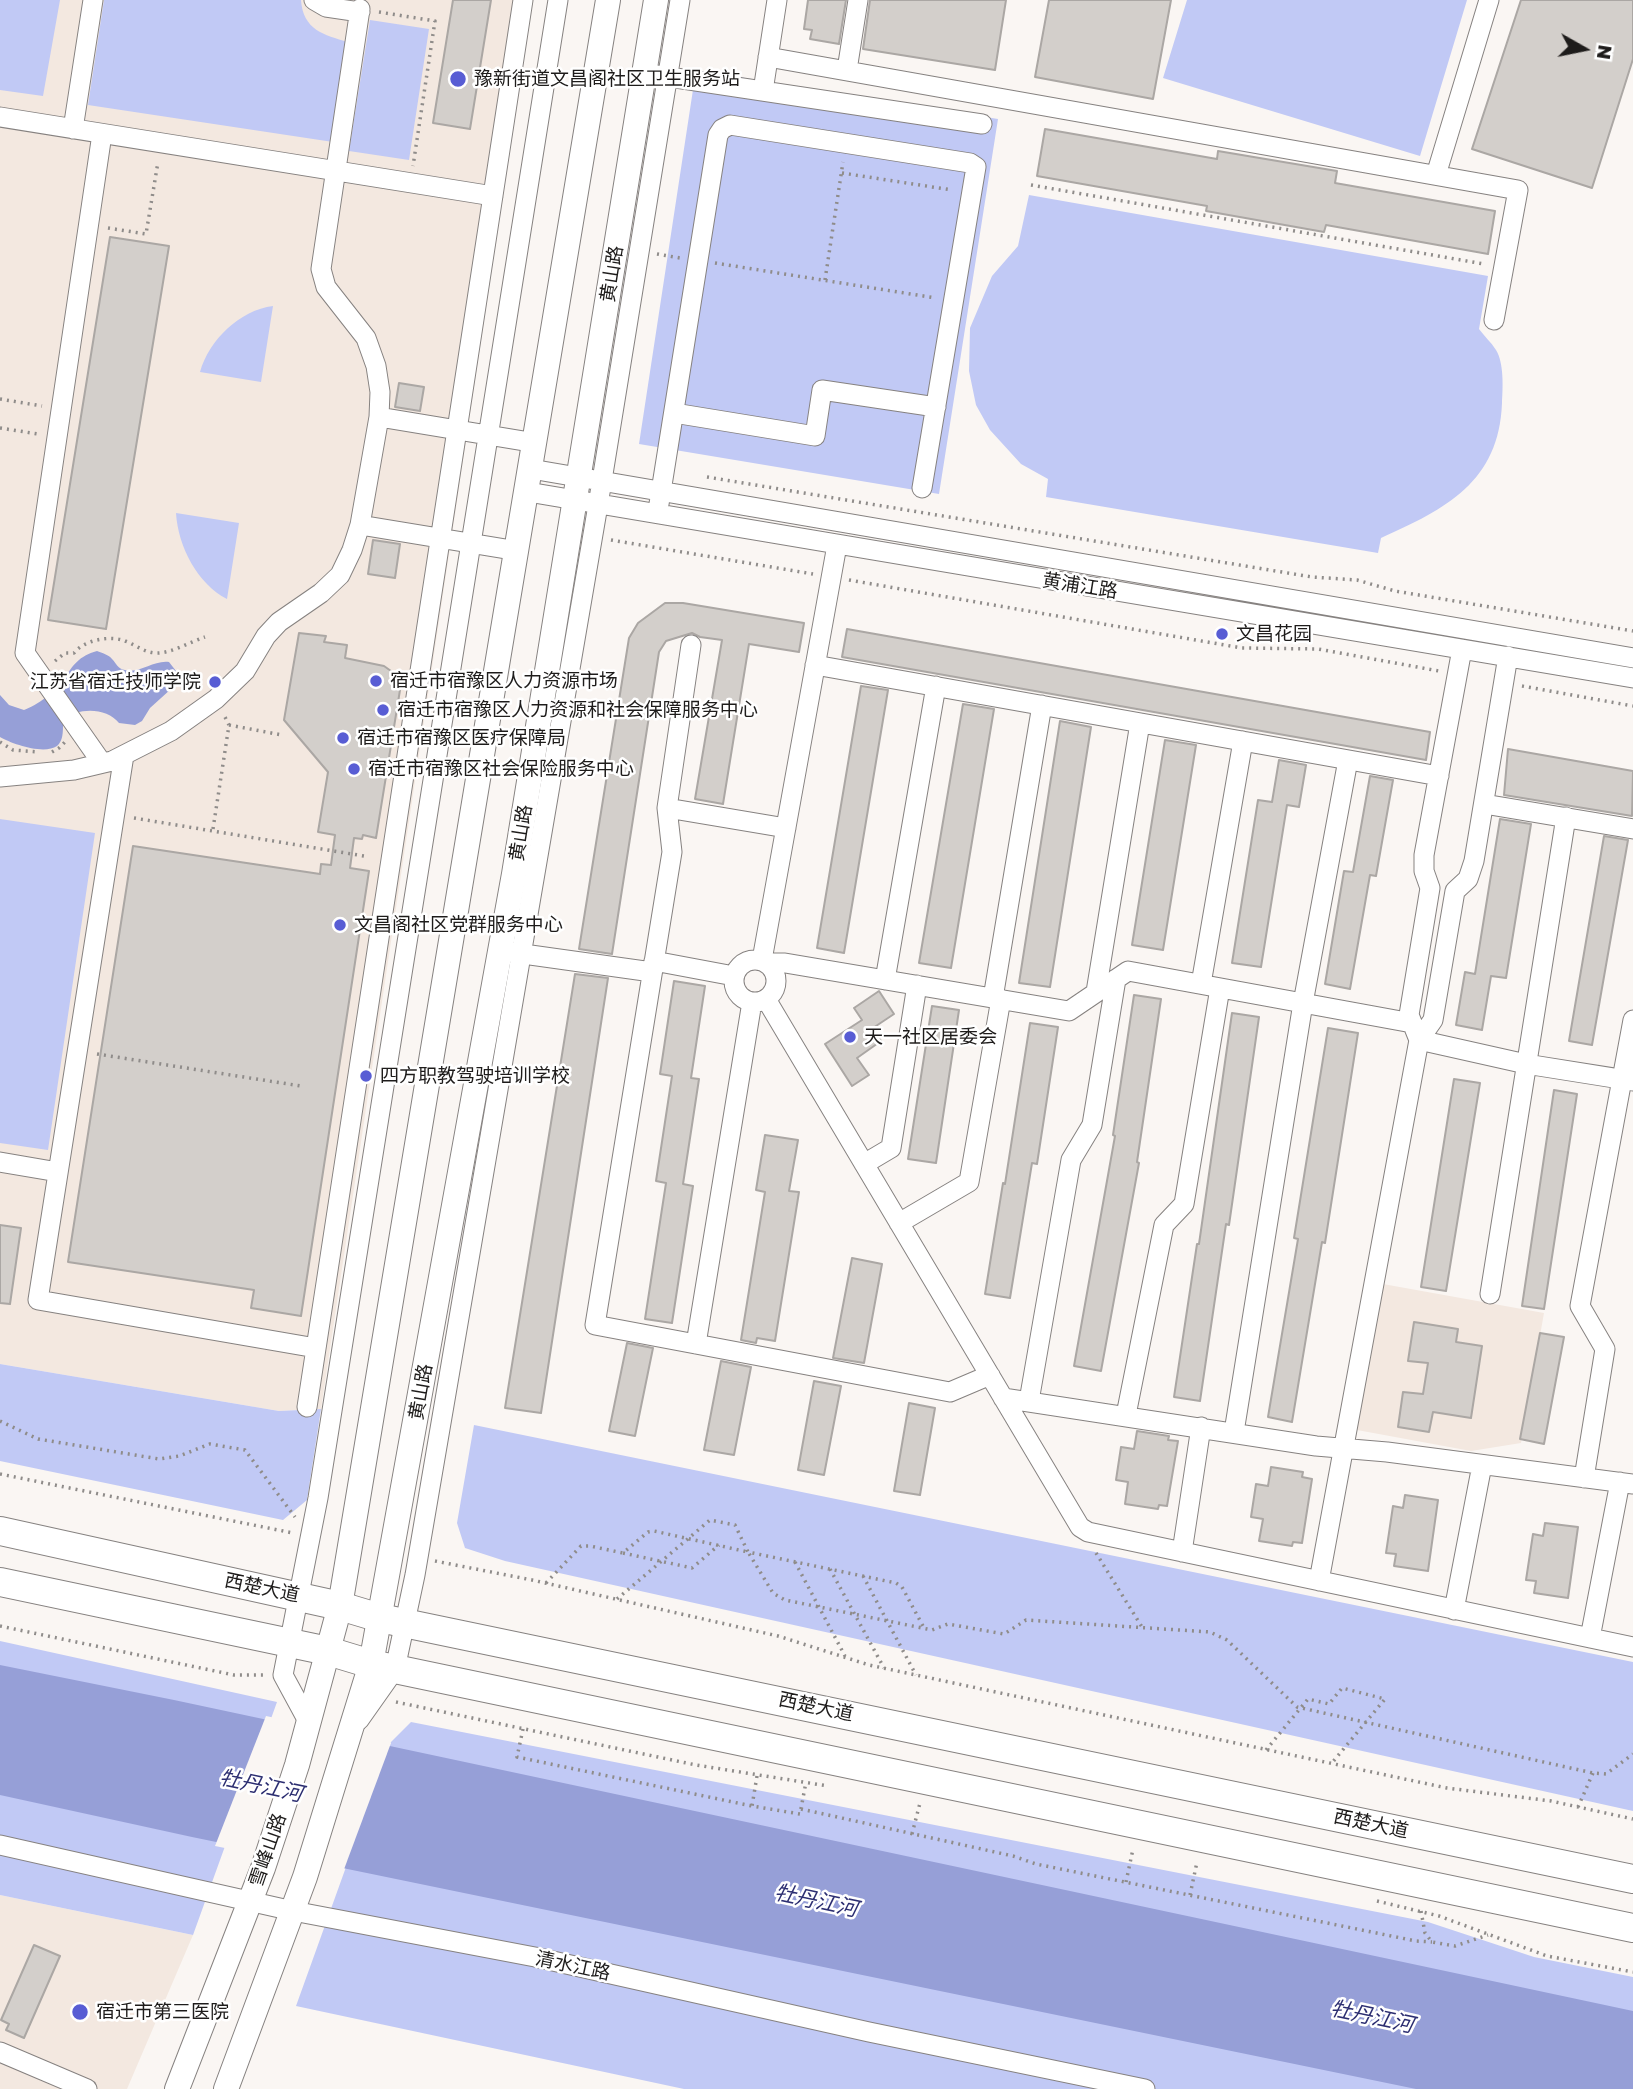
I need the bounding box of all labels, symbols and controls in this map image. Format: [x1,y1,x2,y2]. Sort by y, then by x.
north arrow [1549,14,1619,84]
text: N [1593,43,1618,61]
place label: 豫新街道文昌阁社区卫生服务站 [474,68,740,90]
marker: 豫新街道文昌阁社区卫生服务站 [448,69,468,89]
street label: 黄山路 [596,244,628,304]
street label: 黄浦江路 [1041,569,1119,603]
place label: 文昌花园 [1236,623,1312,645]
marker: 文昌花园 [1214,626,1230,642]
place label: 宿迁市宿豫区人力资源市场 [390,670,618,692]
place label: 江苏省宿迁技师学院 [30,671,201,693]
marker: 宿迁市宿豫区人力资源市场 [368,673,384,689]
marker: 江苏省宿迁技师学院 [207,674,223,690]
place label: 宿迁市宿豫区人力资源和社会保障服务中心 [397,699,758,721]
marker: 宿迁市宿豫区人力资源和社会保障服务中心 [375,702,391,718]
place label: 宿迁市宿豫区医疗保障局 [357,727,566,749]
marker: 宿迁市宿豫区医疗保障局 [335,730,351,746]
place label: 宿迁市宿豫区社会保险服务中心 [368,758,634,780]
marker: 宿迁市宿豫区社会保险服务中心 [346,761,362,777]
street label: 黄山路 [505,803,537,863]
place label: 文昌阁社区党群服务中心 [354,914,563,936]
marker: 文昌阁社区党群服务中心 [332,917,348,933]
place label: 天一社区居委会 [864,1026,997,1048]
marker: 天一社区居委会 [842,1029,858,1045]
place label: 四方职教驾驶培训学校 [380,1065,570,1087]
marker: 四方职教驾驶培训学校 [358,1068,374,1084]
street label: 黄山路 [405,1362,437,1422]
street label: 西楚大道 [222,1569,302,1607]
street label: 西楚大道 [776,1688,856,1726]
water label: 牡丹江河 [217,1765,305,1807]
street label: 西楚大道 [1331,1805,1411,1843]
street label: 雪峰山路 [245,1810,291,1890]
water label: 牡丹江河 [772,1880,860,1922]
street label: 清水江路 [533,1947,613,1985]
water label: 牡丹江河 [1328,1996,1416,2038]
place label: 宿迁市第三医院 [96,2001,229,2023]
marker: 宿迁市第三医院 [70,2002,90,2022]

